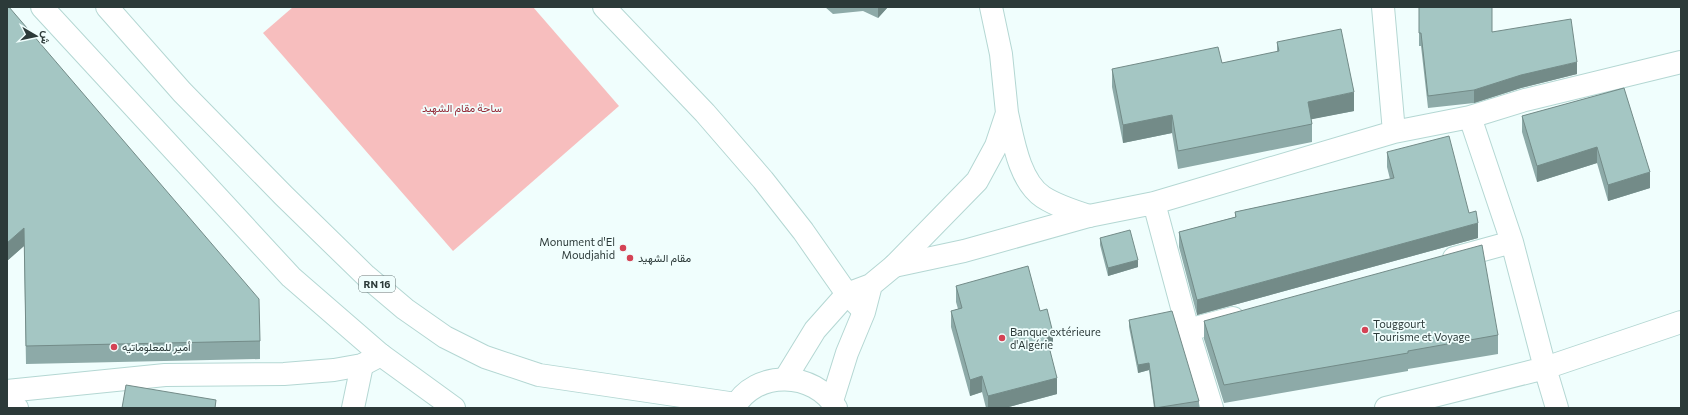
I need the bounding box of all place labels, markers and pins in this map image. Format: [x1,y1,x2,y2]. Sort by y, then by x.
place label: Monument d'El Moudjahid [539,235,615,261]
marker: Monument d'El Moudjahid [618,243,628,253]
place label: مقام الشهيد [638,251,691,266]
marker: مقام الشهيد [625,253,635,263]
place label: Touggourt Tourisme et Voyage [1373,317,1470,343]
place label: Banque extérieure d'Algérie [1010,325,1101,351]
marker: Touggourt Tourisme et Voyage [1360,325,1370,335]
marker: Banque extérieure d'Algérie [997,333,1007,343]
place label: أمیر للمعلوماتیه [122,340,191,354]
marker: أمیر للمعلوماتیه [109,342,119,352]

